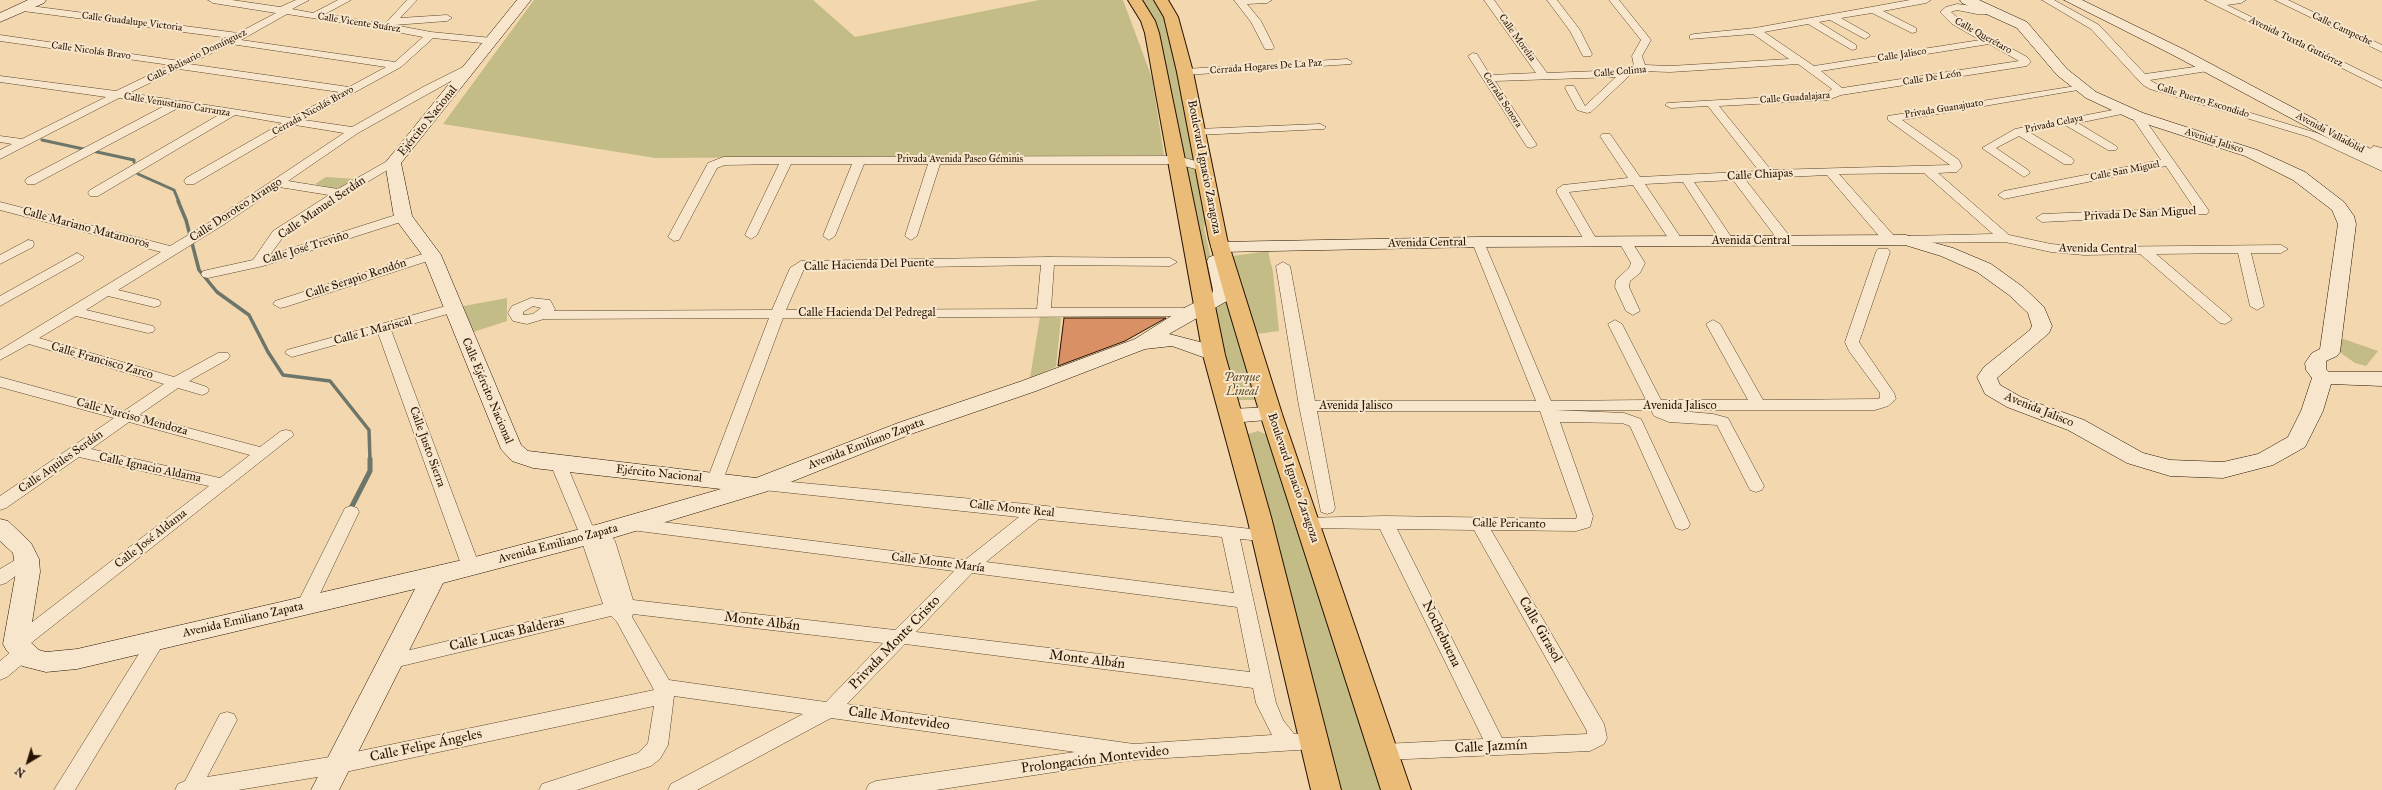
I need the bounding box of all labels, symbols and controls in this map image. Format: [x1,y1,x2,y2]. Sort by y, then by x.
street label: Calle Guadalupe Victoria [81,10,183,34]
street label: Calle Campeche [2310,10,2374,48]
street label: Calle Vicente Suárez [317,11,401,35]
street label: Calle Morelia [1496,12,1538,64]
street label: Avenida Tuxtla Gutiérrez [2247,14,2345,70]
street label: Calle Querétaro [1952,15,2014,57]
street label: Calle Belisario Domínguez [145,27,249,85]
street label: Calle Nicolás Bravo [50,39,132,63]
street label: Calle Jalisco [1877,45,1927,65]
street label: Cerrada Hogares De La Paz [1209,57,1323,77]
street label: Calle Colima [1593,64,1647,80]
street label: Calle De León [1902,67,1962,89]
street label: Cerrada Sonora [1480,70,1524,130]
street label: Calle Puerto Escondido [2155,81,2251,121]
street label: Ejército Nacional [395,83,461,159]
street label: Cerrada Nicolás Bravo [270,84,356,138]
street label: Calle Guadalajara [1759,90,1831,106]
street label: Calle Venustiano Carranza [123,91,231,119]
street label: Privada Guanajuato [1904,97,1984,121]
street label: Boulevard Ignacio Zaragoza [1184,99,1224,235]
street label: Avenida Valladolid [2294,110,2366,156]
street label: Privada Celaya [2024,112,2084,136]
street label: Avenida Jalisco [2183,126,2245,156]
street label: Privada Avenida Paseo Géminis [897,154,1023,166]
street label: Calle San Miguel [2089,158,2161,184]
street label: Calle Chiapas [1727,166,1793,184]
street label: Calle Manuel Serdán [276,173,368,243]
street label: Calle Doroteo Arango [187,175,285,245]
street label: Calle Mariano Matamoros [21,204,151,252]
street label: Privada De San Miguel [2083,204,2197,224]
street label: Calle José Treviño [261,228,351,268]
street label: Avenida Central [1712,234,1790,248]
street label: Avenida Central [1388,235,1466,251]
street label: Avenida Central [2059,241,2137,257]
street label: Calle Serapio Rendón [304,256,408,302]
street label: Calle Hacienda Del Puente [804,256,934,274]
street label: Calle Hacienda Del Pedregal [798,306,936,320]
street label: Calle I. Mariscal [332,314,414,348]
street label: Calle Ejército Nacional [458,336,516,446]
street label: Calle Francisco Zarco [49,340,155,382]
park label: Parque Lineal [1224,371,1260,399]
street label: Avenida Jalisco [2002,390,2076,430]
street label: Calle Narciso Mendoza [75,395,189,439]
street label: Avenida Jalisco [1319,399,1393,413]
street label: Avenida Jalisco [1643,399,1717,413]
street label: Calle Justo Sierra [406,405,448,489]
street label: Boulevard Ignacio Zaragoza [1264,411,1322,545]
street label: Avenida Emiliano Zapata [806,415,926,473]
street label: Calle Aquiles Serdán [16,427,106,497]
street label: Calle Ignacio Aldama [98,450,202,486]
street label: Ejército Nacional [615,462,703,486]
street label: Calle Monte Real [969,497,1055,521]
street label: Calle José Aldama [112,506,190,572]
street label: Calle Pericanto [1472,516,1546,532]
street label: Avenida Emiliano Zapata [497,521,619,567]
street label: Calle Monte María [890,550,986,576]
street label: Privada Monte Cristo [846,593,944,693]
street label: Calle Girasol [1514,594,1566,666]
street label: Nochebuena [1418,598,1464,670]
street label: Avenida Emiliano Zapata [181,599,305,641]
street label: Monte Albán [723,609,801,635]
street label: Calle Lucas Balderas [448,613,566,655]
street label: Monte Albán [1048,647,1126,673]
street label: Calle Montevideo [847,704,951,734]
street label: Calle Felipe Ángeles [368,726,484,766]
street label: Calle Jazmín [1454,737,1528,757]
north arrow [8,742,48,782]
street label: Prolongación Montevideo [1020,743,1170,777]
text: N [13,764,28,780]

